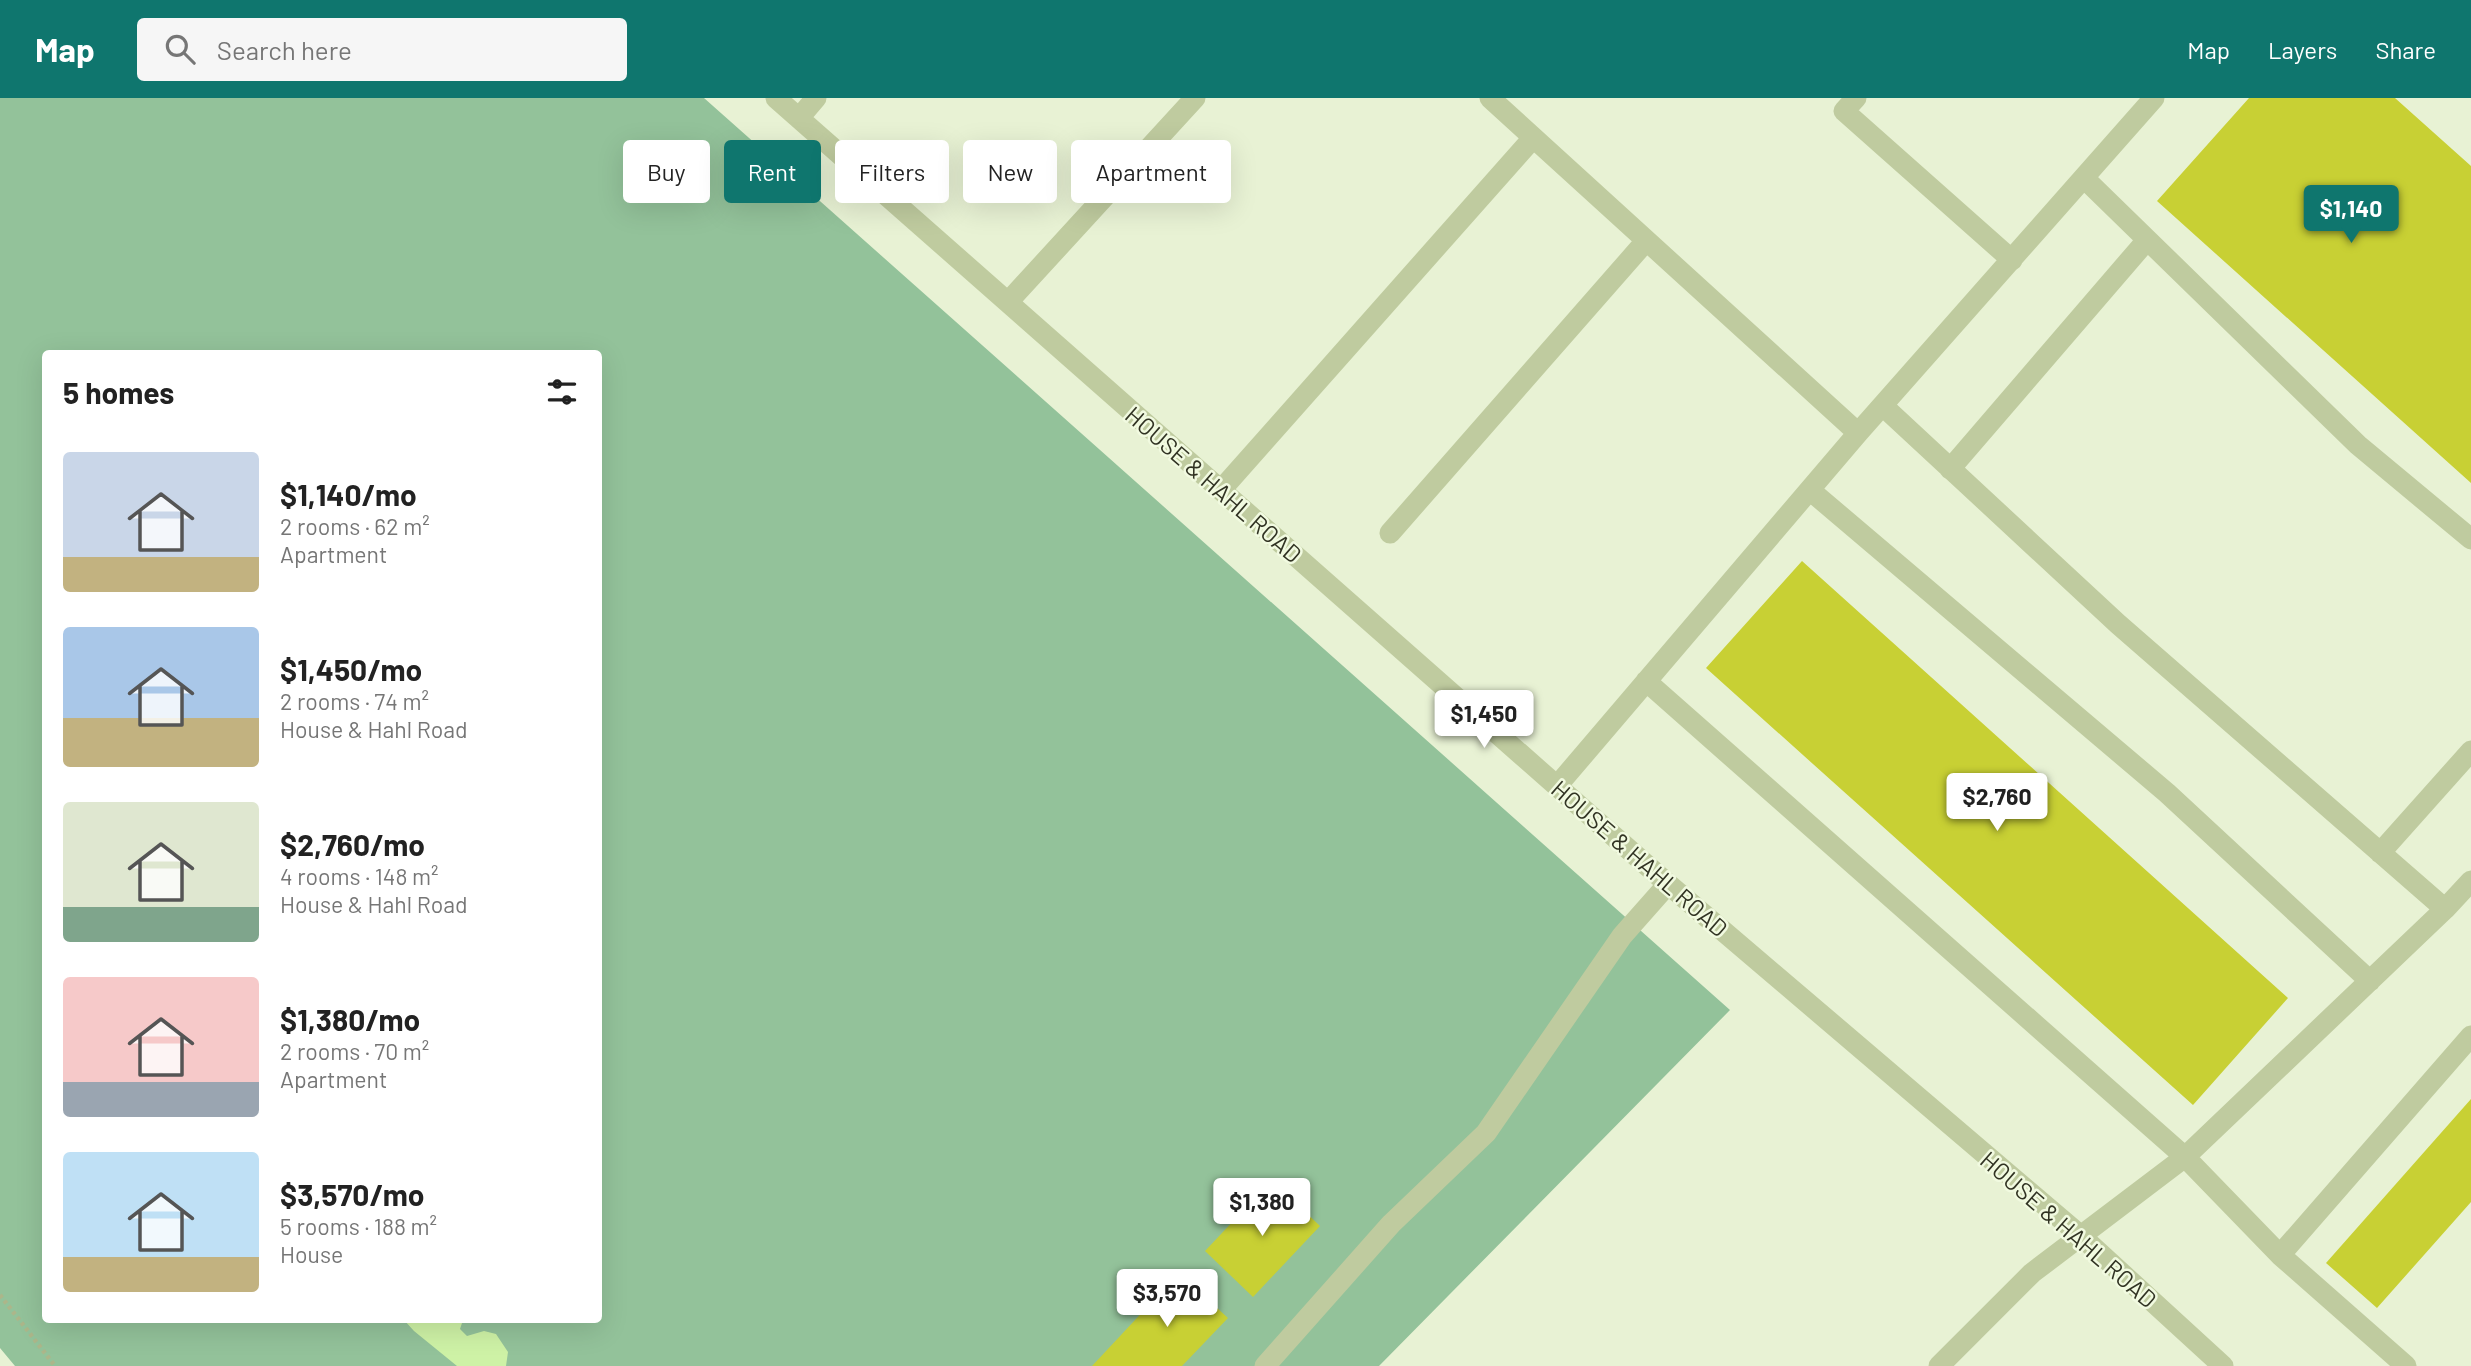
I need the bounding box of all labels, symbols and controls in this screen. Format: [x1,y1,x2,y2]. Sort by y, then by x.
search box [137,18,627,81]
text: Map [35,29,95,69]
icon: search [161,30,199,68]
text: Search here [217,34,352,65]
text: Map [2187,35,2230,64]
text: Layers [2268,35,2337,64]
text: Share [2375,35,2436,64]
chip: Buy [623,140,710,203]
chip: Rent [724,140,821,203]
chip: Filters [835,140,949,203]
chip: New [963,140,1057,203]
chip: Apartment [1071,140,1231,203]
pin: $1,140 [2294,186,2408,245]
text: $1,140 [2320,194,2382,222]
icon: filters [543,373,581,411]
text: 5 homes [63,374,174,410]
street label: HOUSE & HAHL ROAD [1120,400,1308,568]
text: $1,140/mo [280,476,417,512]
icon: home [119,480,203,564]
text: 2 rooms · 62 m² [280,512,430,540]
text: Apartment [280,540,387,568]
text: $1,450/mo [280,651,422,687]
icon: home [119,655,203,739]
text: 2 rooms · 74 m² [280,687,429,715]
pin: $1,450 [1427,690,1541,750]
text: $1,450 [1451,699,1517,727]
text: House & Hahl Road [280,715,468,743]
street label: HOUSE & HAHL ROAD [1546,774,1734,942]
pin: $2,760 [1940,774,2054,833]
text: $2,760 [1962,782,2032,810]
text: $2,760/mo [280,826,425,862]
icon: home [119,830,203,914]
text: 4 rooms · 148 m² [280,862,439,890]
text: House & Hahl Road [280,890,468,918]
text: $1,380/mo [280,1001,420,1037]
icon: home [119,1005,203,1089]
text: 2 rooms · 70 m² [280,1037,429,1065]
text: Apartment [280,1065,387,1093]
street label: HOUSE & HAHL ROAD [1975,1145,2163,1313]
text: $3,570/mo [280,1176,424,1212]
pin: $1,380 [1205,1178,1319,1238]
icon: home [119,1180,203,1264]
text: $1,380 [1229,1187,1295,1215]
text: 5 rooms · 188 m² [280,1212,437,1240]
text: House [280,1240,343,1268]
pin: $3,570 [1110,1270,1224,1329]
text: $3,570 [1133,1278,1201,1306]

